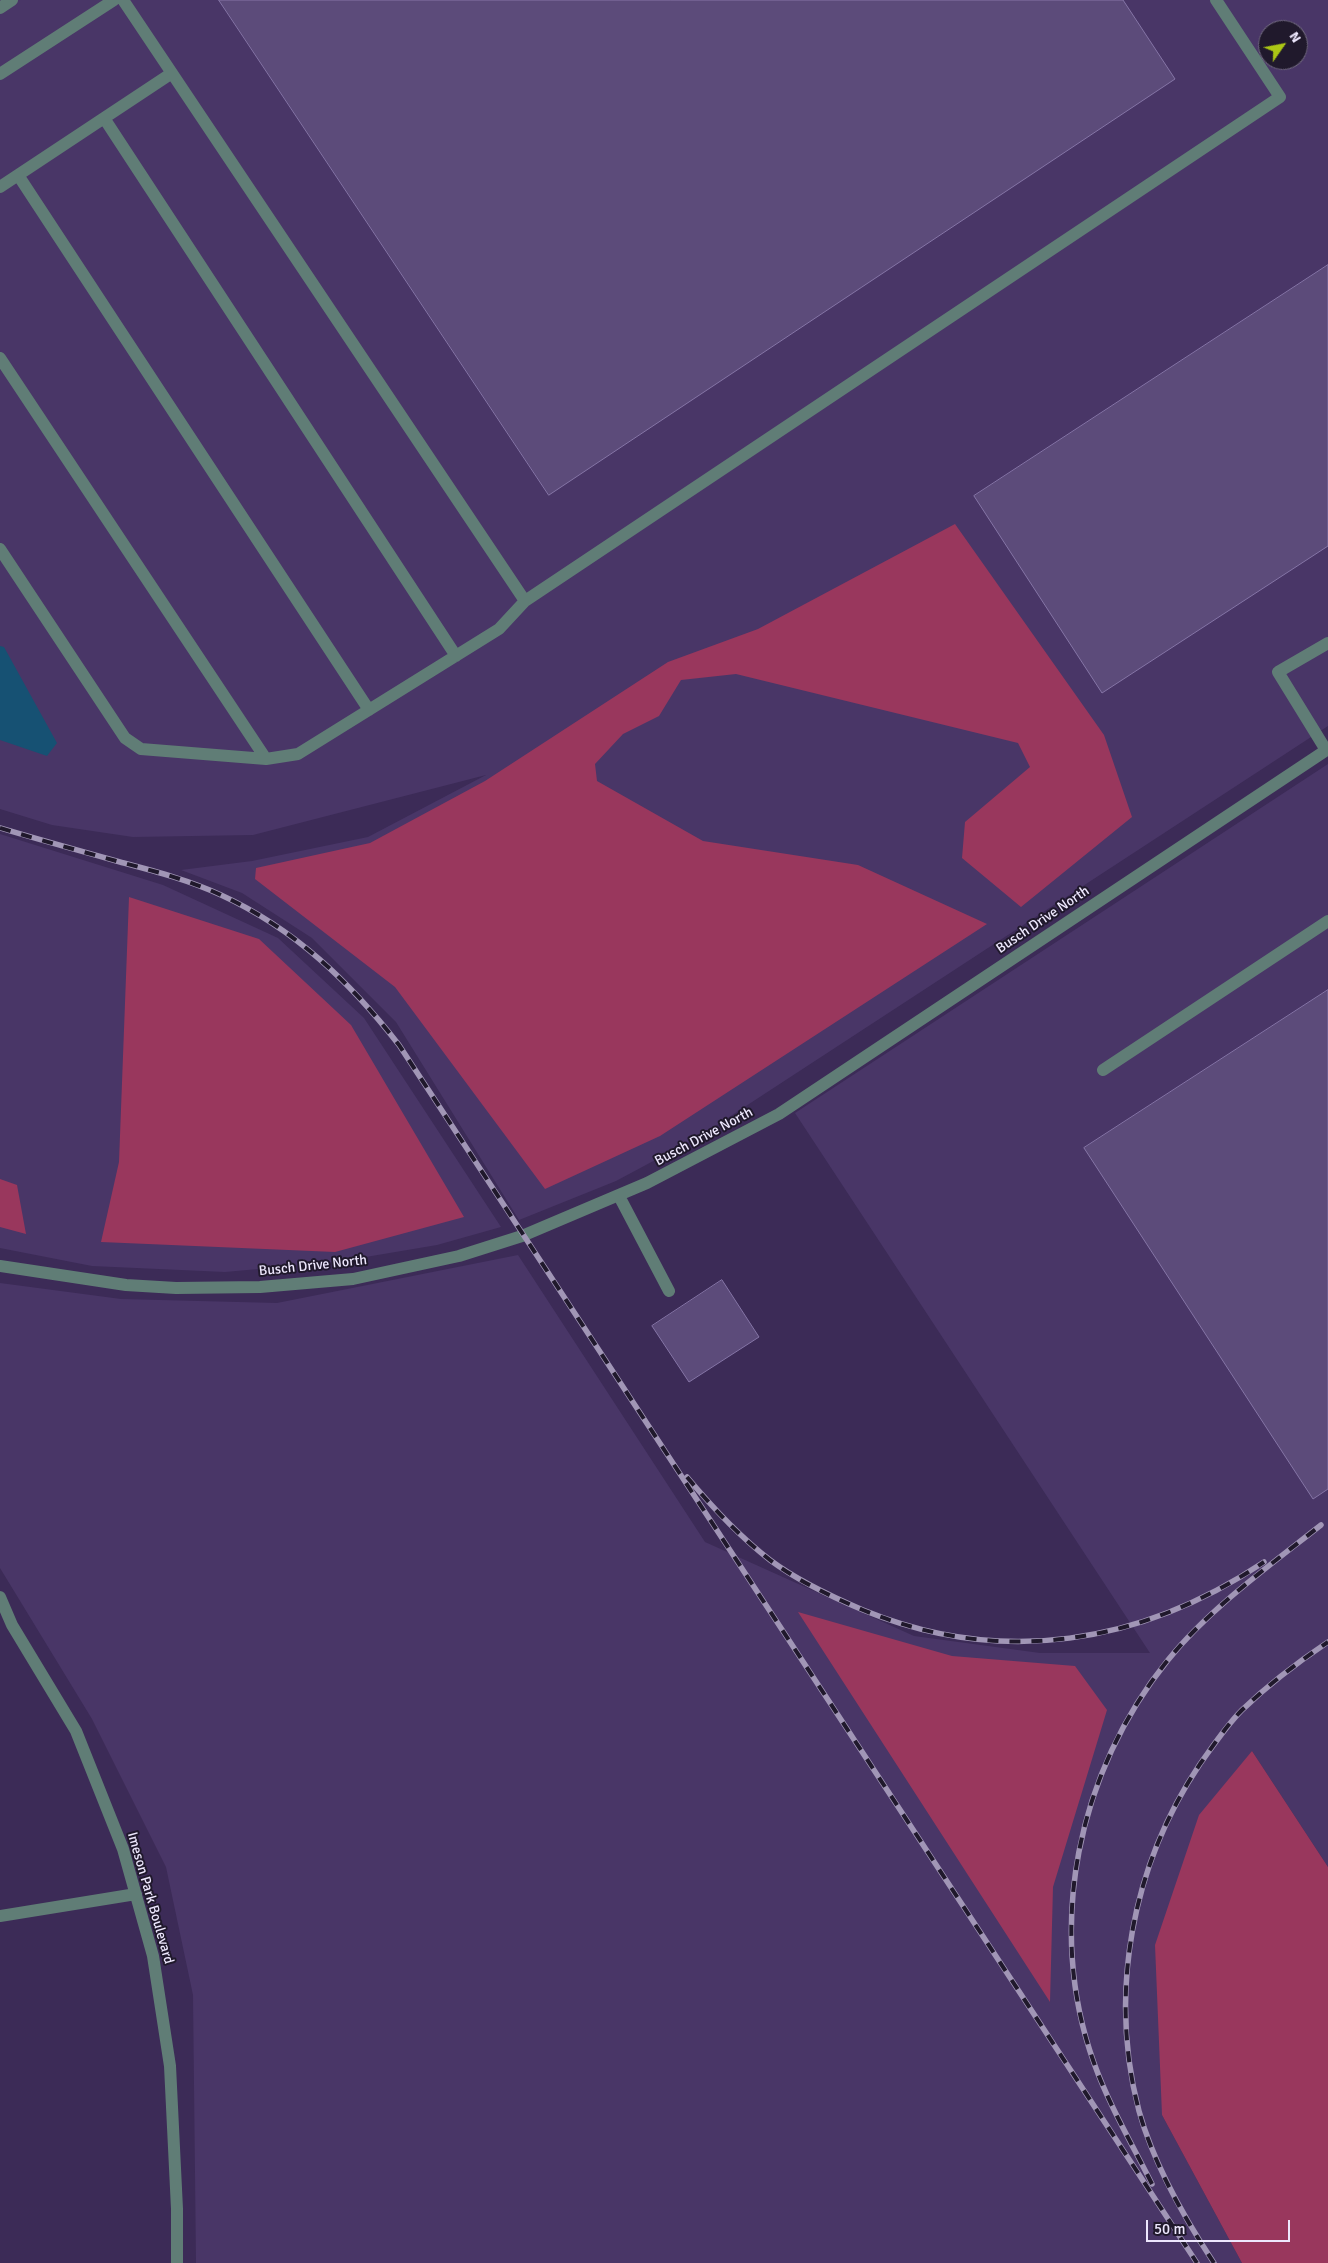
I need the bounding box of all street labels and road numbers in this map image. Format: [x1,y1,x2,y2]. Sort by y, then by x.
street label: Busch Drive North [993,883,1093,957]
street label: Busch Drive North [652,1104,756,1170]
street label: Busch Drive North [258,1252,368,1280]
street label: Imeson Park Boulevard [123,1830,177,1966]

